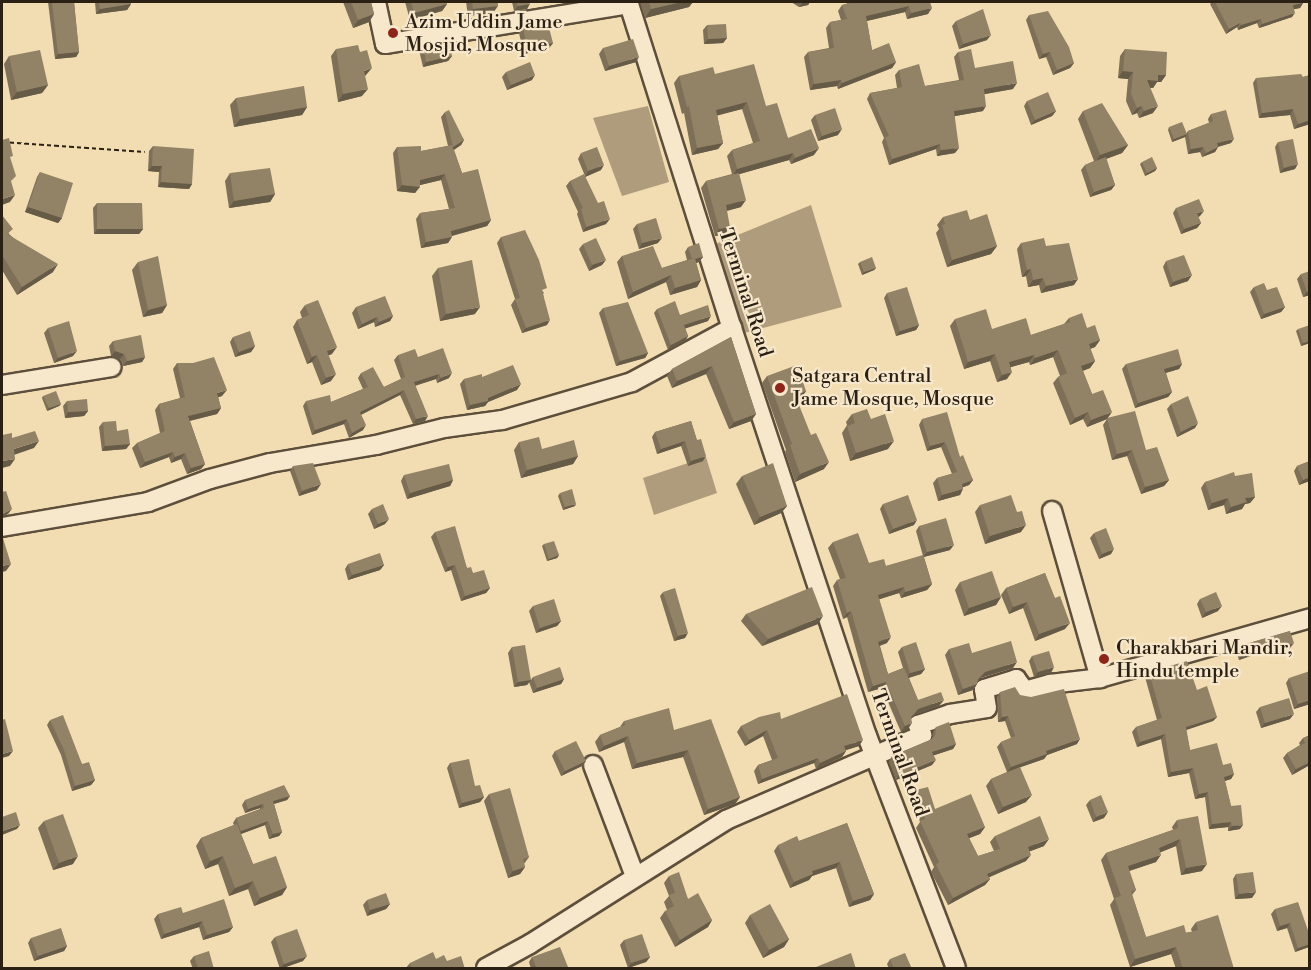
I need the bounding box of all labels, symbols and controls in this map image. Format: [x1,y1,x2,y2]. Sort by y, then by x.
place label: Azim Uddin Jame Mosjid, Mosque [405,10,563,57]
marker: Azim Uddin Jame Mosjid, Mosque [386,26,400,40]
street label: Terminal Road [713,226,777,360]
place label: Satgara Central Jame Mosque, Mosque [792,365,994,412]
marker: Satgara Central Jame Mosque, Mosque [773,381,787,395]
place label: Charakbari Mandir, Hindu temple [1116,636,1292,683]
marker: Charakbari Mandir, Hindu temple [1097,652,1111,666]
street label: Terminal Road [865,686,933,820]

